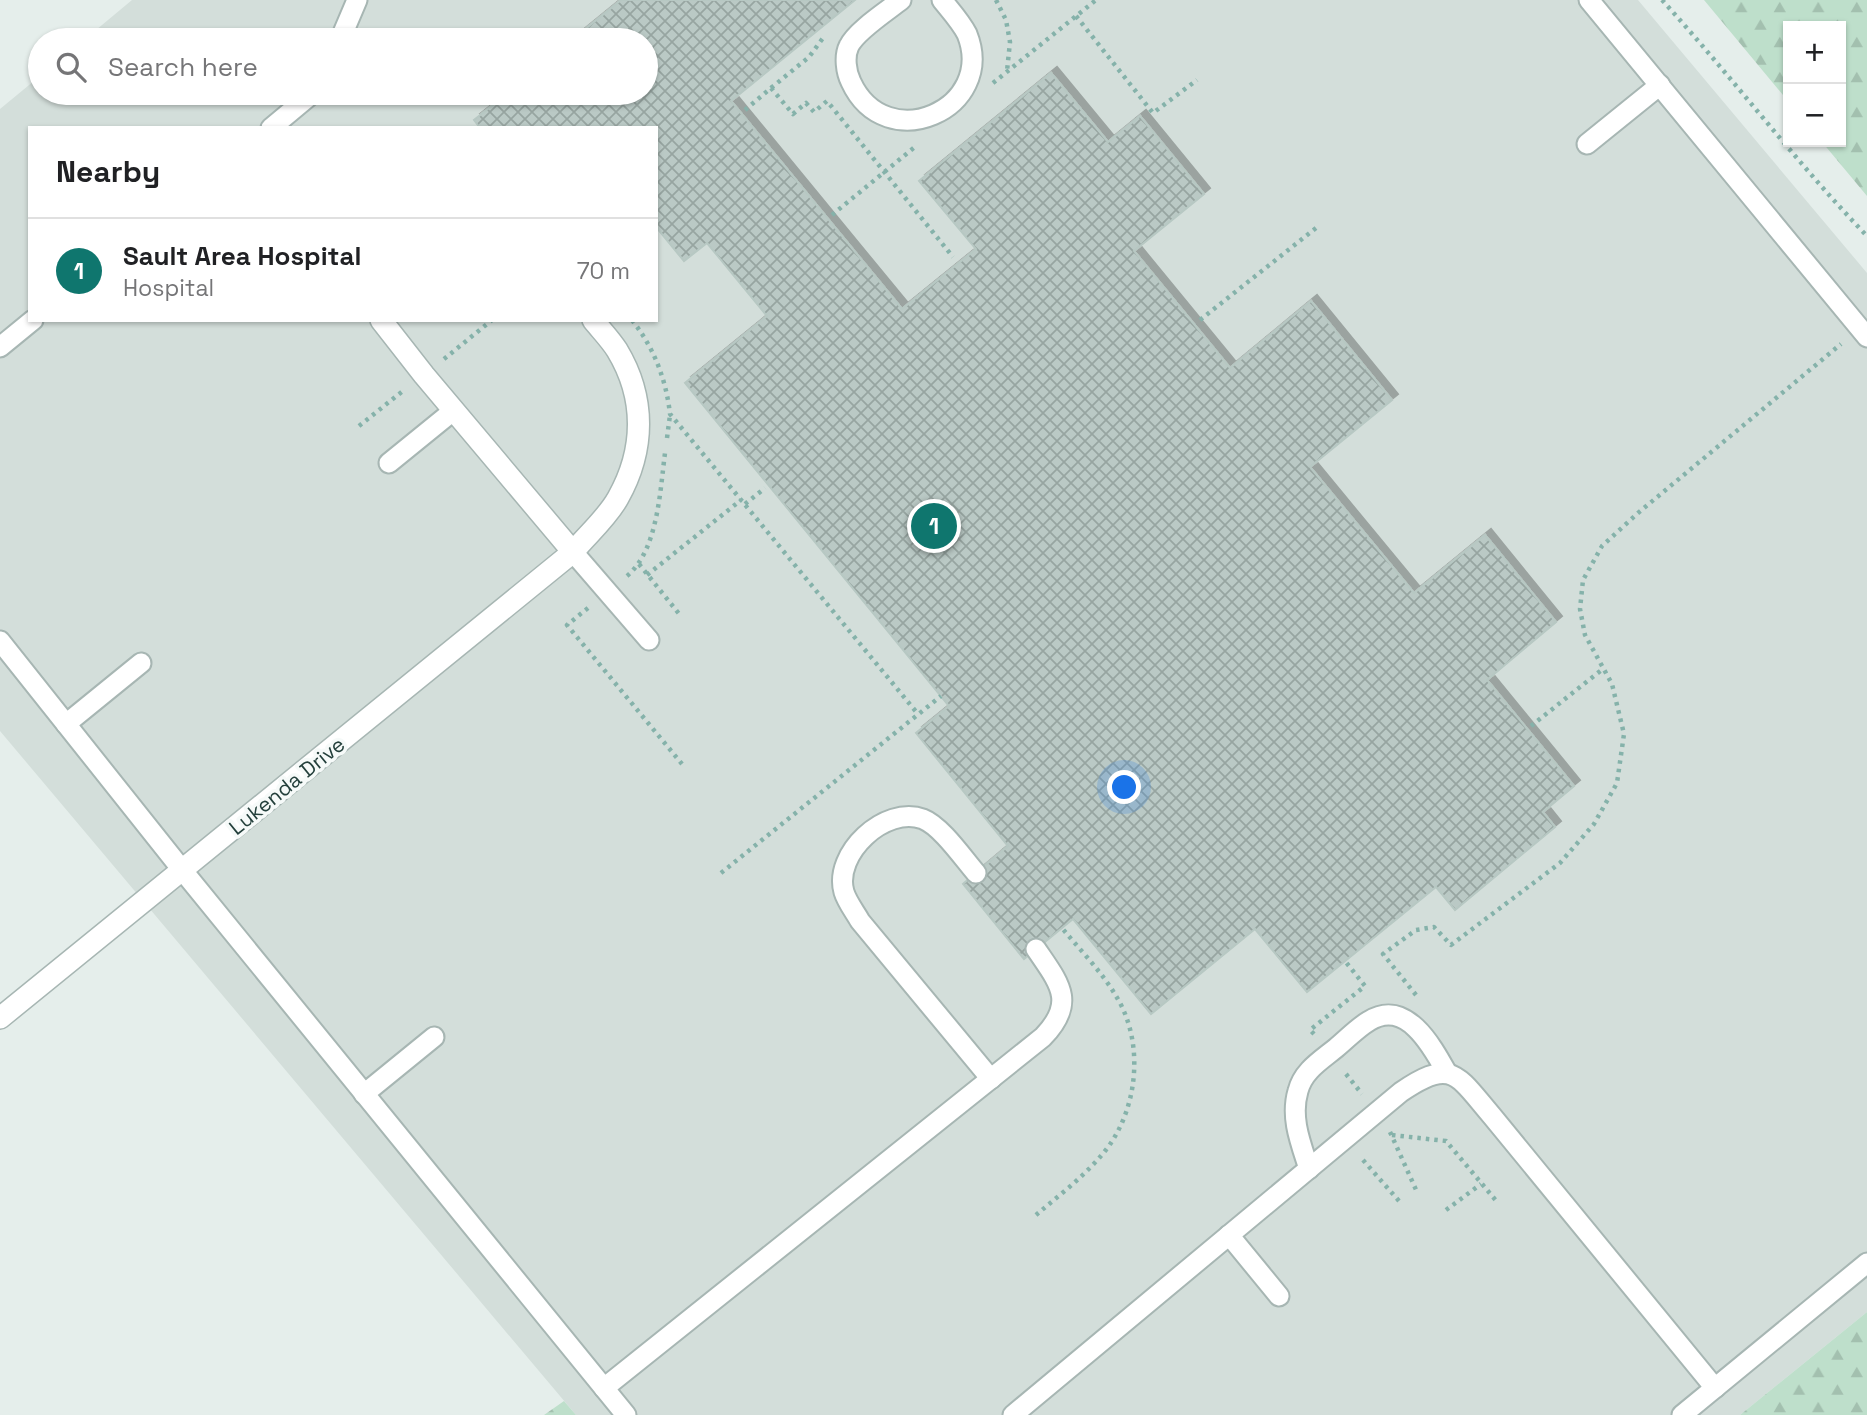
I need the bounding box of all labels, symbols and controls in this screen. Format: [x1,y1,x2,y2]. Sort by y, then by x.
map controls [1783,21,1846,147]
button: + [1783,21,1846,84]
search box [28,28,658,105]
icon: search [52,48,90,86]
text: Search here [108,50,258,84]
button: − [1783,84,1846,147]
text: Nearby [56,152,160,191]
text: Sault Area Hospital [123,239,361,273]
text: 1 [74,256,84,286]
text: 70 m [577,256,630,286]
text: Hospital [123,273,214,303]
pin: 1 [911,500,957,552]
street label: Lukenda Drive [223,731,350,841]
your location [1107,770,1141,804]

